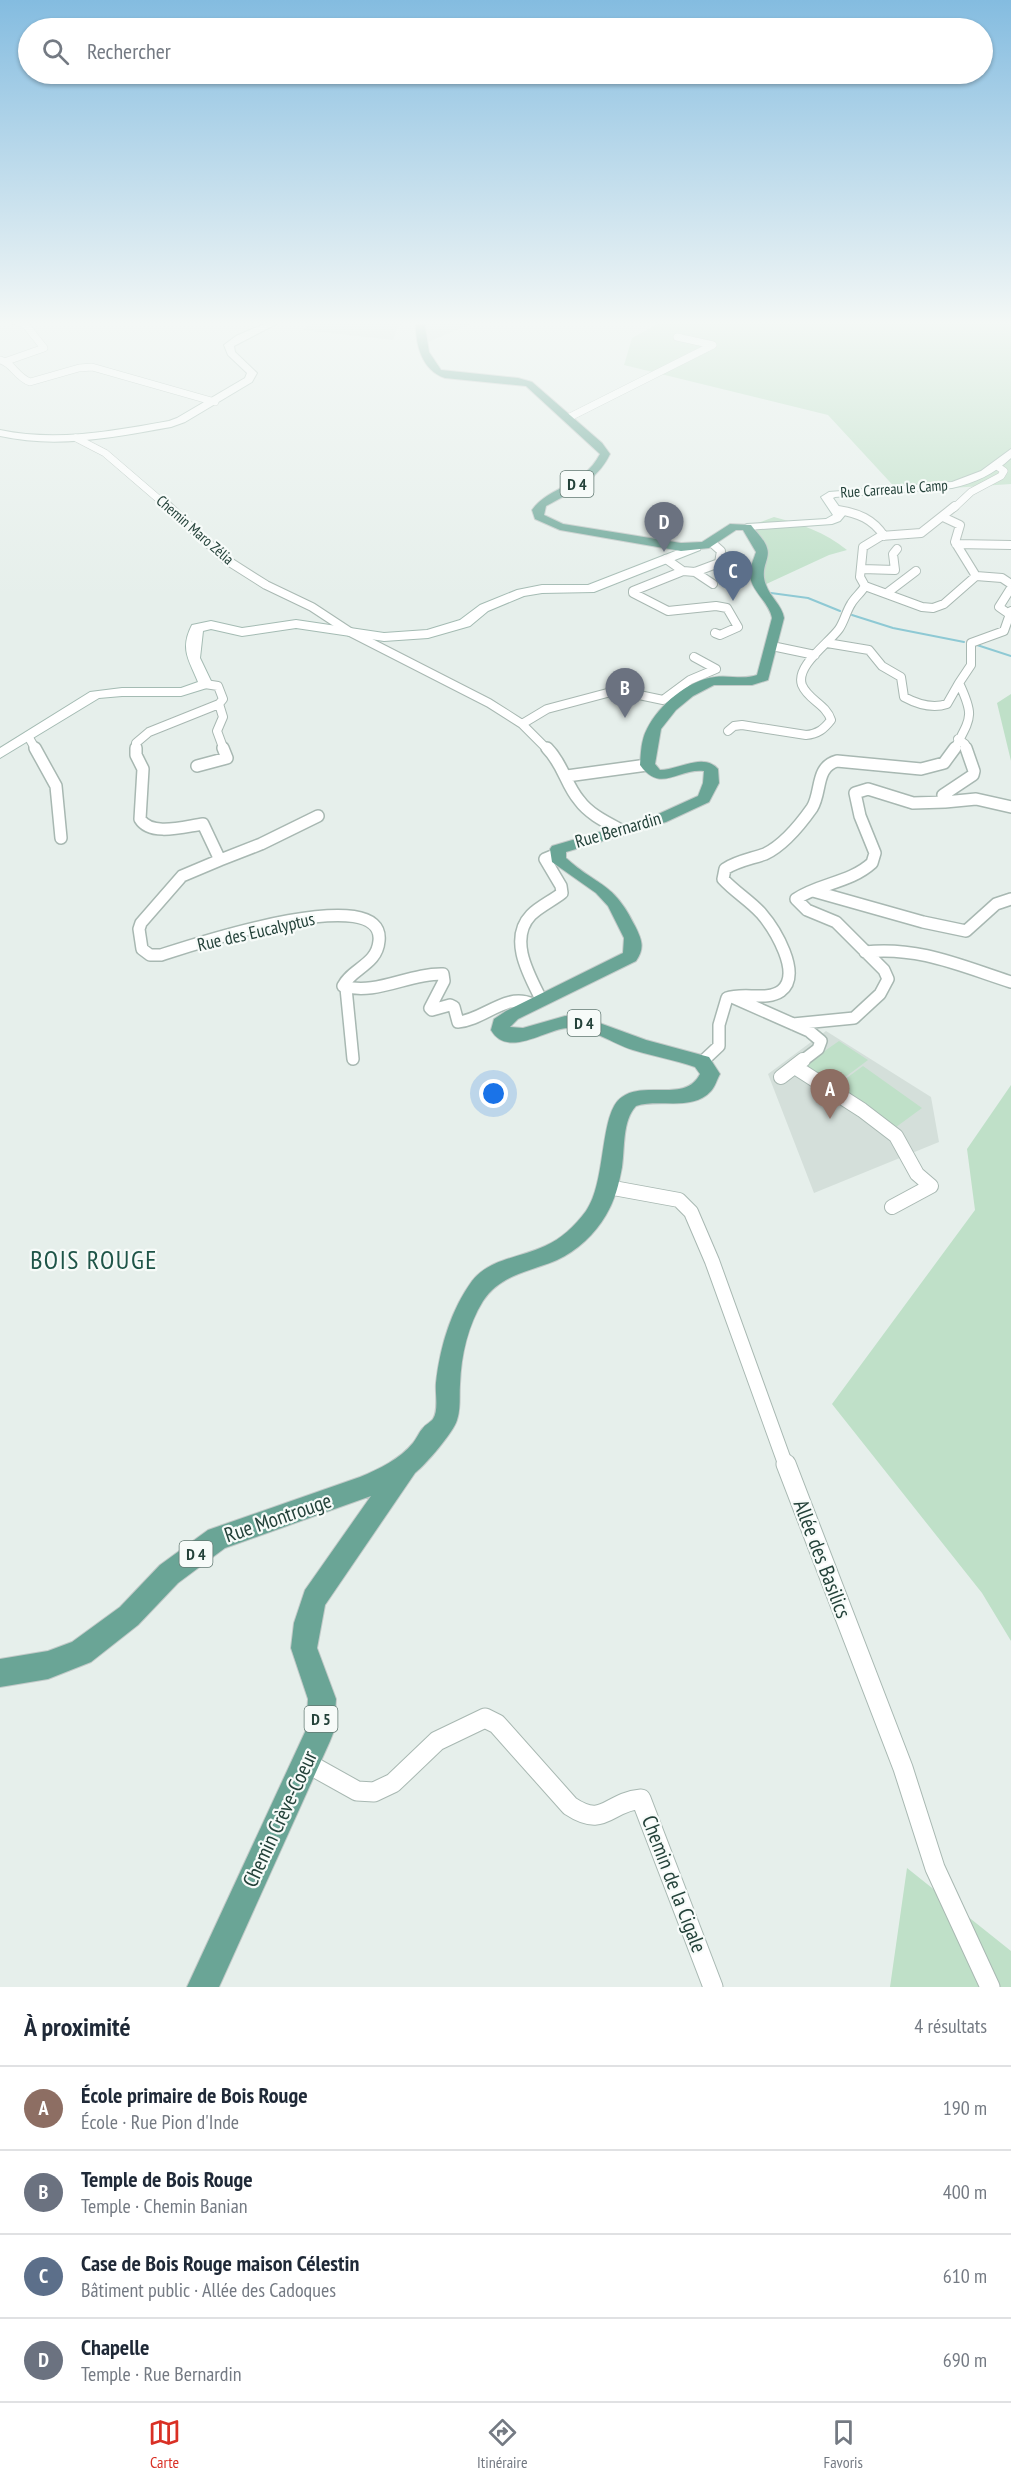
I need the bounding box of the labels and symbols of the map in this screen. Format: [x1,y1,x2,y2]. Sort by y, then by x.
road number: D 4 [560,471,594,497]
street label: Rue Carreau le Camp [840,475,948,502]
street label: Chemin Maro Zélia [153,491,238,568]
pin: D [644,502,684,552]
pin: C [714,552,752,601]
pin: B [606,668,644,718]
street label: Rue Bernardin [572,806,663,853]
street label: Rue des Eucalyptus [195,907,317,956]
road number: D 4 [568,1010,600,1036]
pin: A [810,1070,850,1119]
your location [479,1079,508,1108]
district label: BOIS ROUGE [30,1243,158,1276]
street label: Rue Montrouge [221,1487,335,1548]
street label: Allée des Basilics [788,1496,857,1622]
road number: D 4 [180,1541,212,1567]
road number: D 5 [304,1706,338,1732]
street label: Chemin Crève-Coeur [236,1746,323,1891]
street label: Chemin de la Cigale [636,1811,713,1956]

